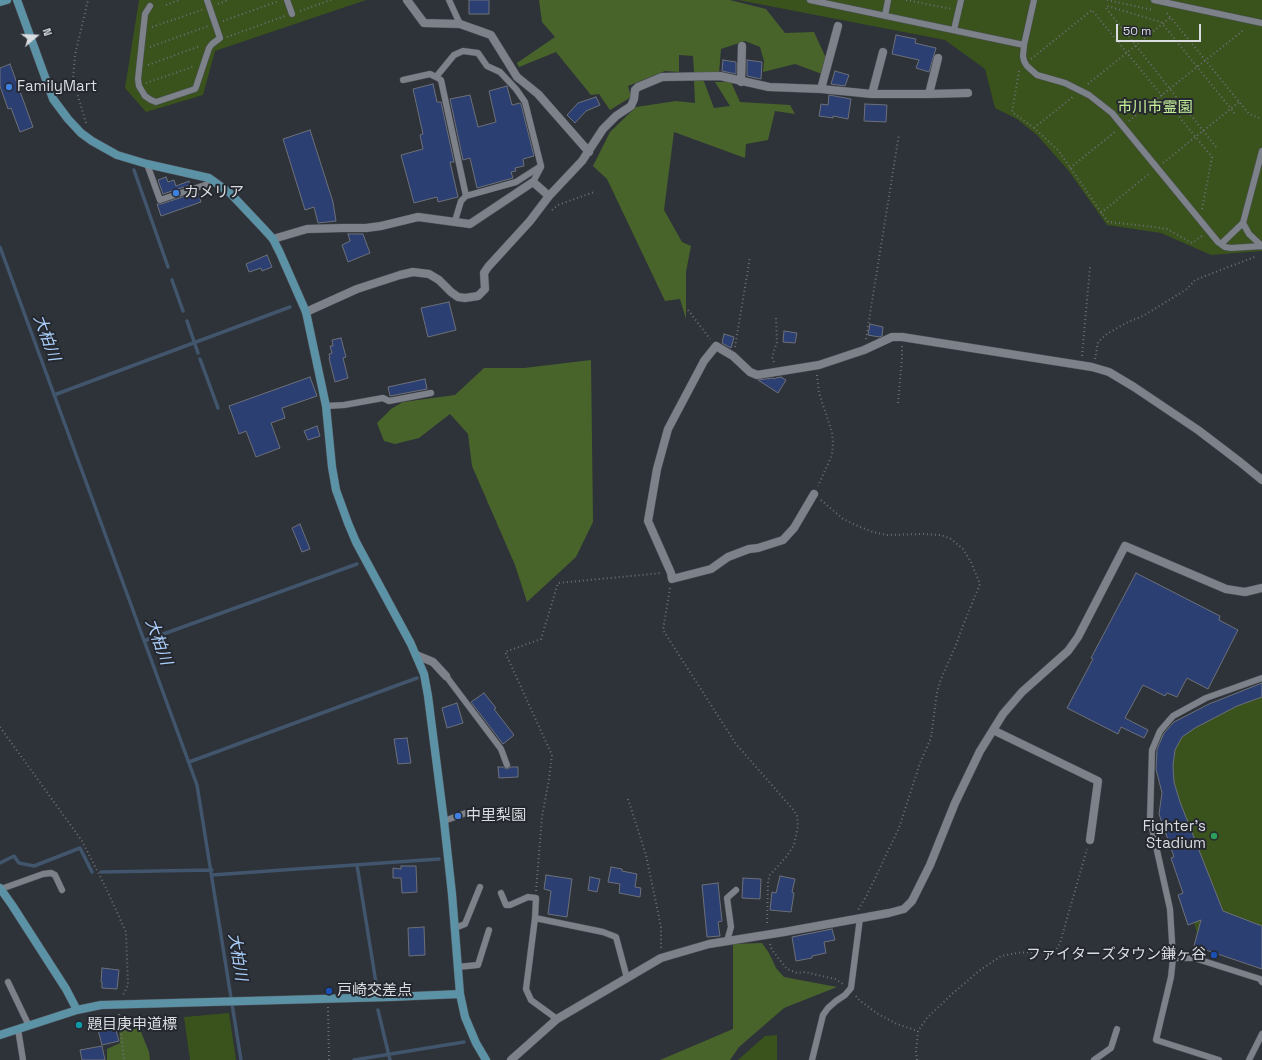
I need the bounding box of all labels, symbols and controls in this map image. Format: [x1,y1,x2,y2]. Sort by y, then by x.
north arrow [16,16,56,56]
scale bar [1118,16,1203,42]
text: 50 m [1123,23,1151,39]
text: N [40,26,55,38]
place label: FamilyMart [17,78,97,96]
marker: FamilyMart [4,82,14,92]
park label: 市川市霊園 [1118,99,1192,117]
place label: カメリア [184,184,244,202]
marker: カメリア [171,188,181,198]
water label: 大柏川 [29,312,63,364]
water label: 大柏川 [141,616,175,668]
place label: 中里梨園 [466,807,526,825]
marker: 中里梨園 [453,811,463,821]
place label: Fighter's Stadium [1143,818,1206,853]
marker: Fighter's Stadium [1209,831,1219,841]
water label: 大柏川 [224,932,250,982]
place label: ファイターズタウン鎌ヶ谷 [1026,946,1206,964]
marker: ファイターズタウン鎌ヶ谷 [1209,950,1219,960]
place label: 戸崎交差点 [337,982,412,1000]
marker: 戸崎交差点 [324,986,334,996]
place label: 題目庚申道標 [87,1016,177,1034]
marker: 題目庚申道標 [74,1020,84,1030]

